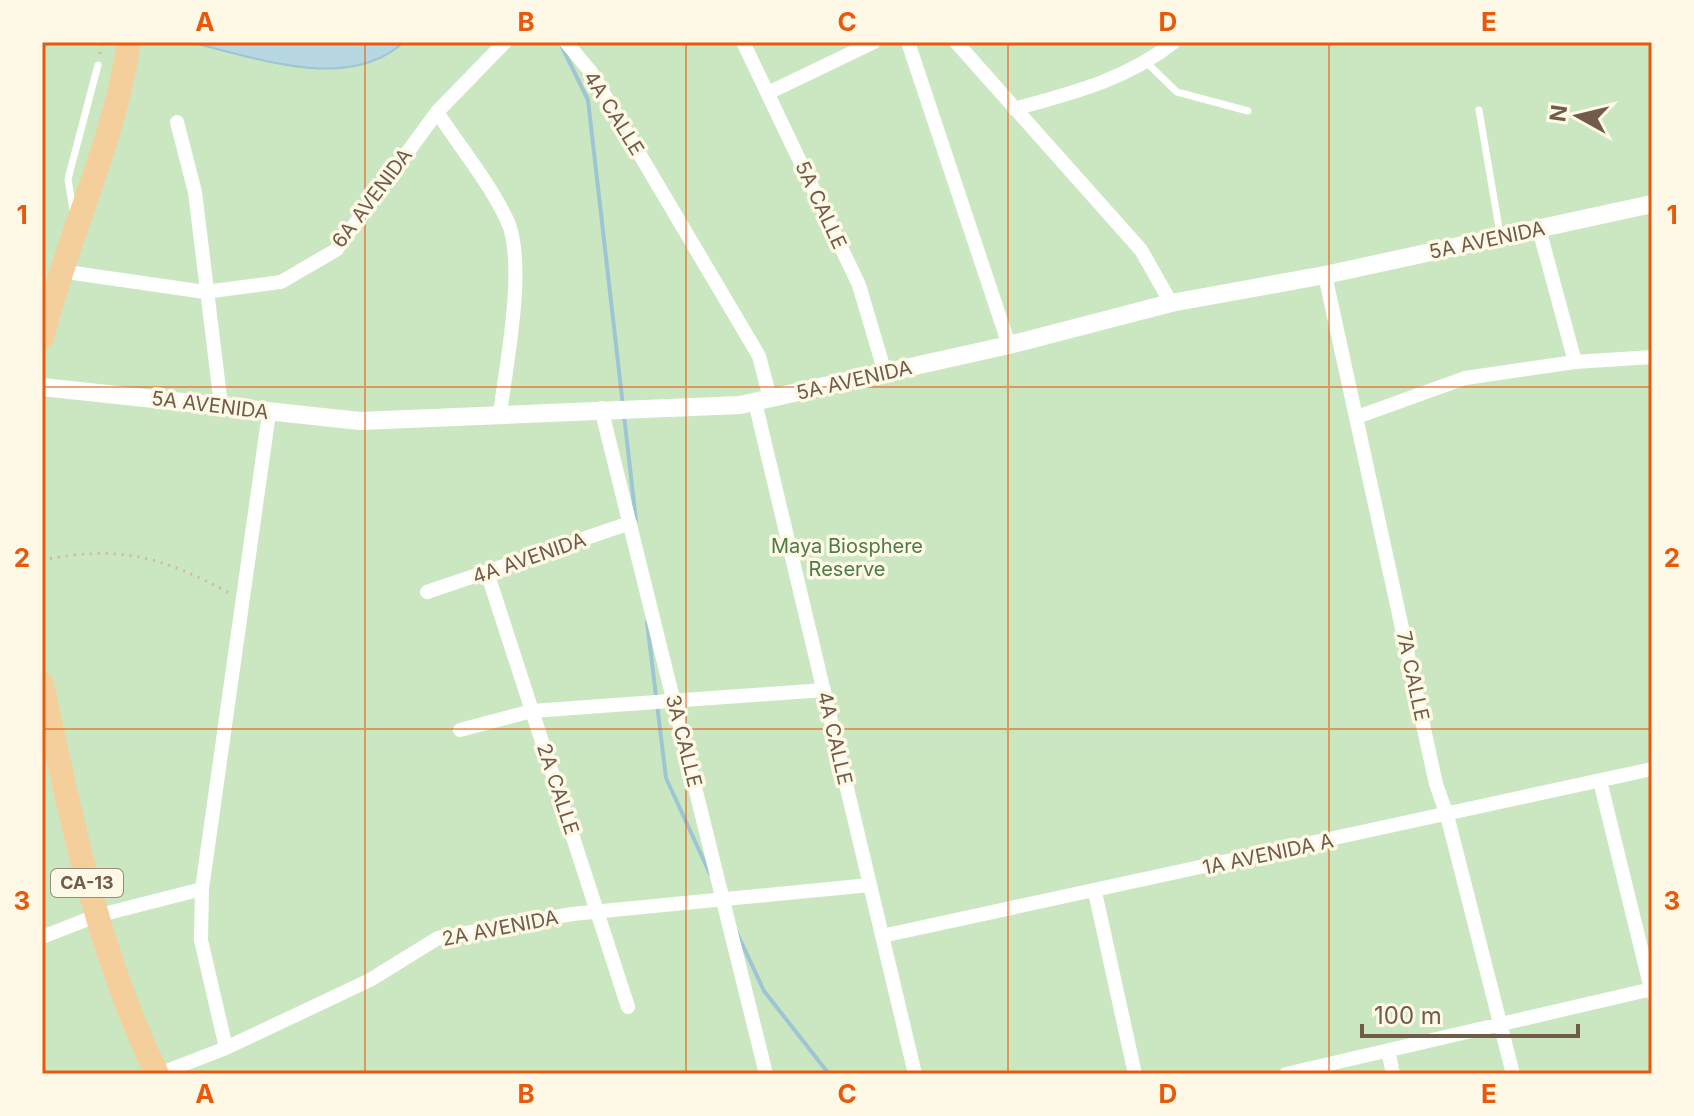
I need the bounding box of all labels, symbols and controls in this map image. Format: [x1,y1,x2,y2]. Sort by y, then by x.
text: A [195,6,215,37]
text: B [517,6,535,37]
text: C [837,6,857,37]
text: D [1159,6,1177,37]
text: E [1481,6,1497,37]
street label: 4A CALLE [579,66,649,160]
north arrow [1538,76,1618,156]
text: N [1544,103,1572,123]
street label: 6A AVENIDA [327,143,417,252]
street label: 5A CALLE [790,157,852,253]
text: 1 [16,199,28,230]
text: 1 [1666,199,1678,230]
street label: 5A AVENIDA [1427,216,1547,264]
street label: 5A AVENIDA [794,355,914,405]
street label: 5A AVENIDA [150,386,270,424]
street label: 4A AVENIDA [469,527,589,589]
park label: Maya Biosphere Reserve [771,534,923,581]
text: 2 [14,542,30,573]
text: 2 [1664,542,1680,573]
street label: 7A CALLE [1392,629,1434,723]
street label: 4A CALLE [813,689,857,787]
street label: 3A CALLE [661,692,707,790]
street label: 2A CALLE [532,740,584,838]
street label: 1A AVENIDA A [1200,828,1336,880]
road number: CA-13 [51,869,123,897]
text: 3 [14,885,30,916]
text: 3 [1664,885,1680,916]
street label: 2A AVENIDA [440,905,560,951]
scale bar [1362,988,1578,1038]
text: 100 m [1374,1001,1442,1030]
text: A [195,1078,215,1109]
text: B [517,1078,535,1109]
text: C [837,1078,857,1109]
text: D [1159,1078,1177,1109]
text: E [1481,1078,1497,1109]

